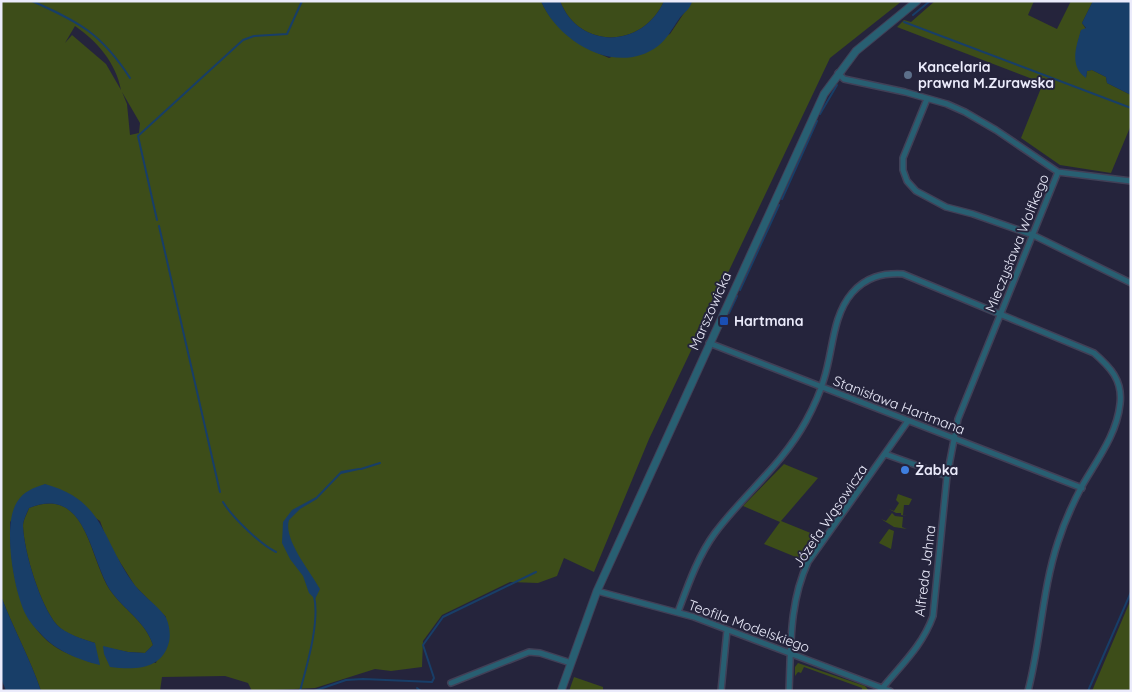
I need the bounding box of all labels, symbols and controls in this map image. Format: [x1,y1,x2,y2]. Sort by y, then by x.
place label: Kancelaria prawna M.Zurawska [918,58,1054,92]
marker: Kancelaria prawna M.Zurawska [902,69,914,81]
street label: Mieczysława Wolfkego [981,171,1053,315]
street label: Marszowicka [685,269,735,353]
place label: Hartmana [734,312,804,330]
marker: Hartmana [718,315,730,327]
street label: Stanisława Hartmana [831,372,967,438]
street label: Józefa Wąsowicza [789,461,871,571]
place label: Żabka [915,461,958,479]
marker: Żabka [899,464,911,476]
street label: Alfreda Jahna [910,524,940,618]
street label: Teofila Modelskiego [686,596,812,656]

